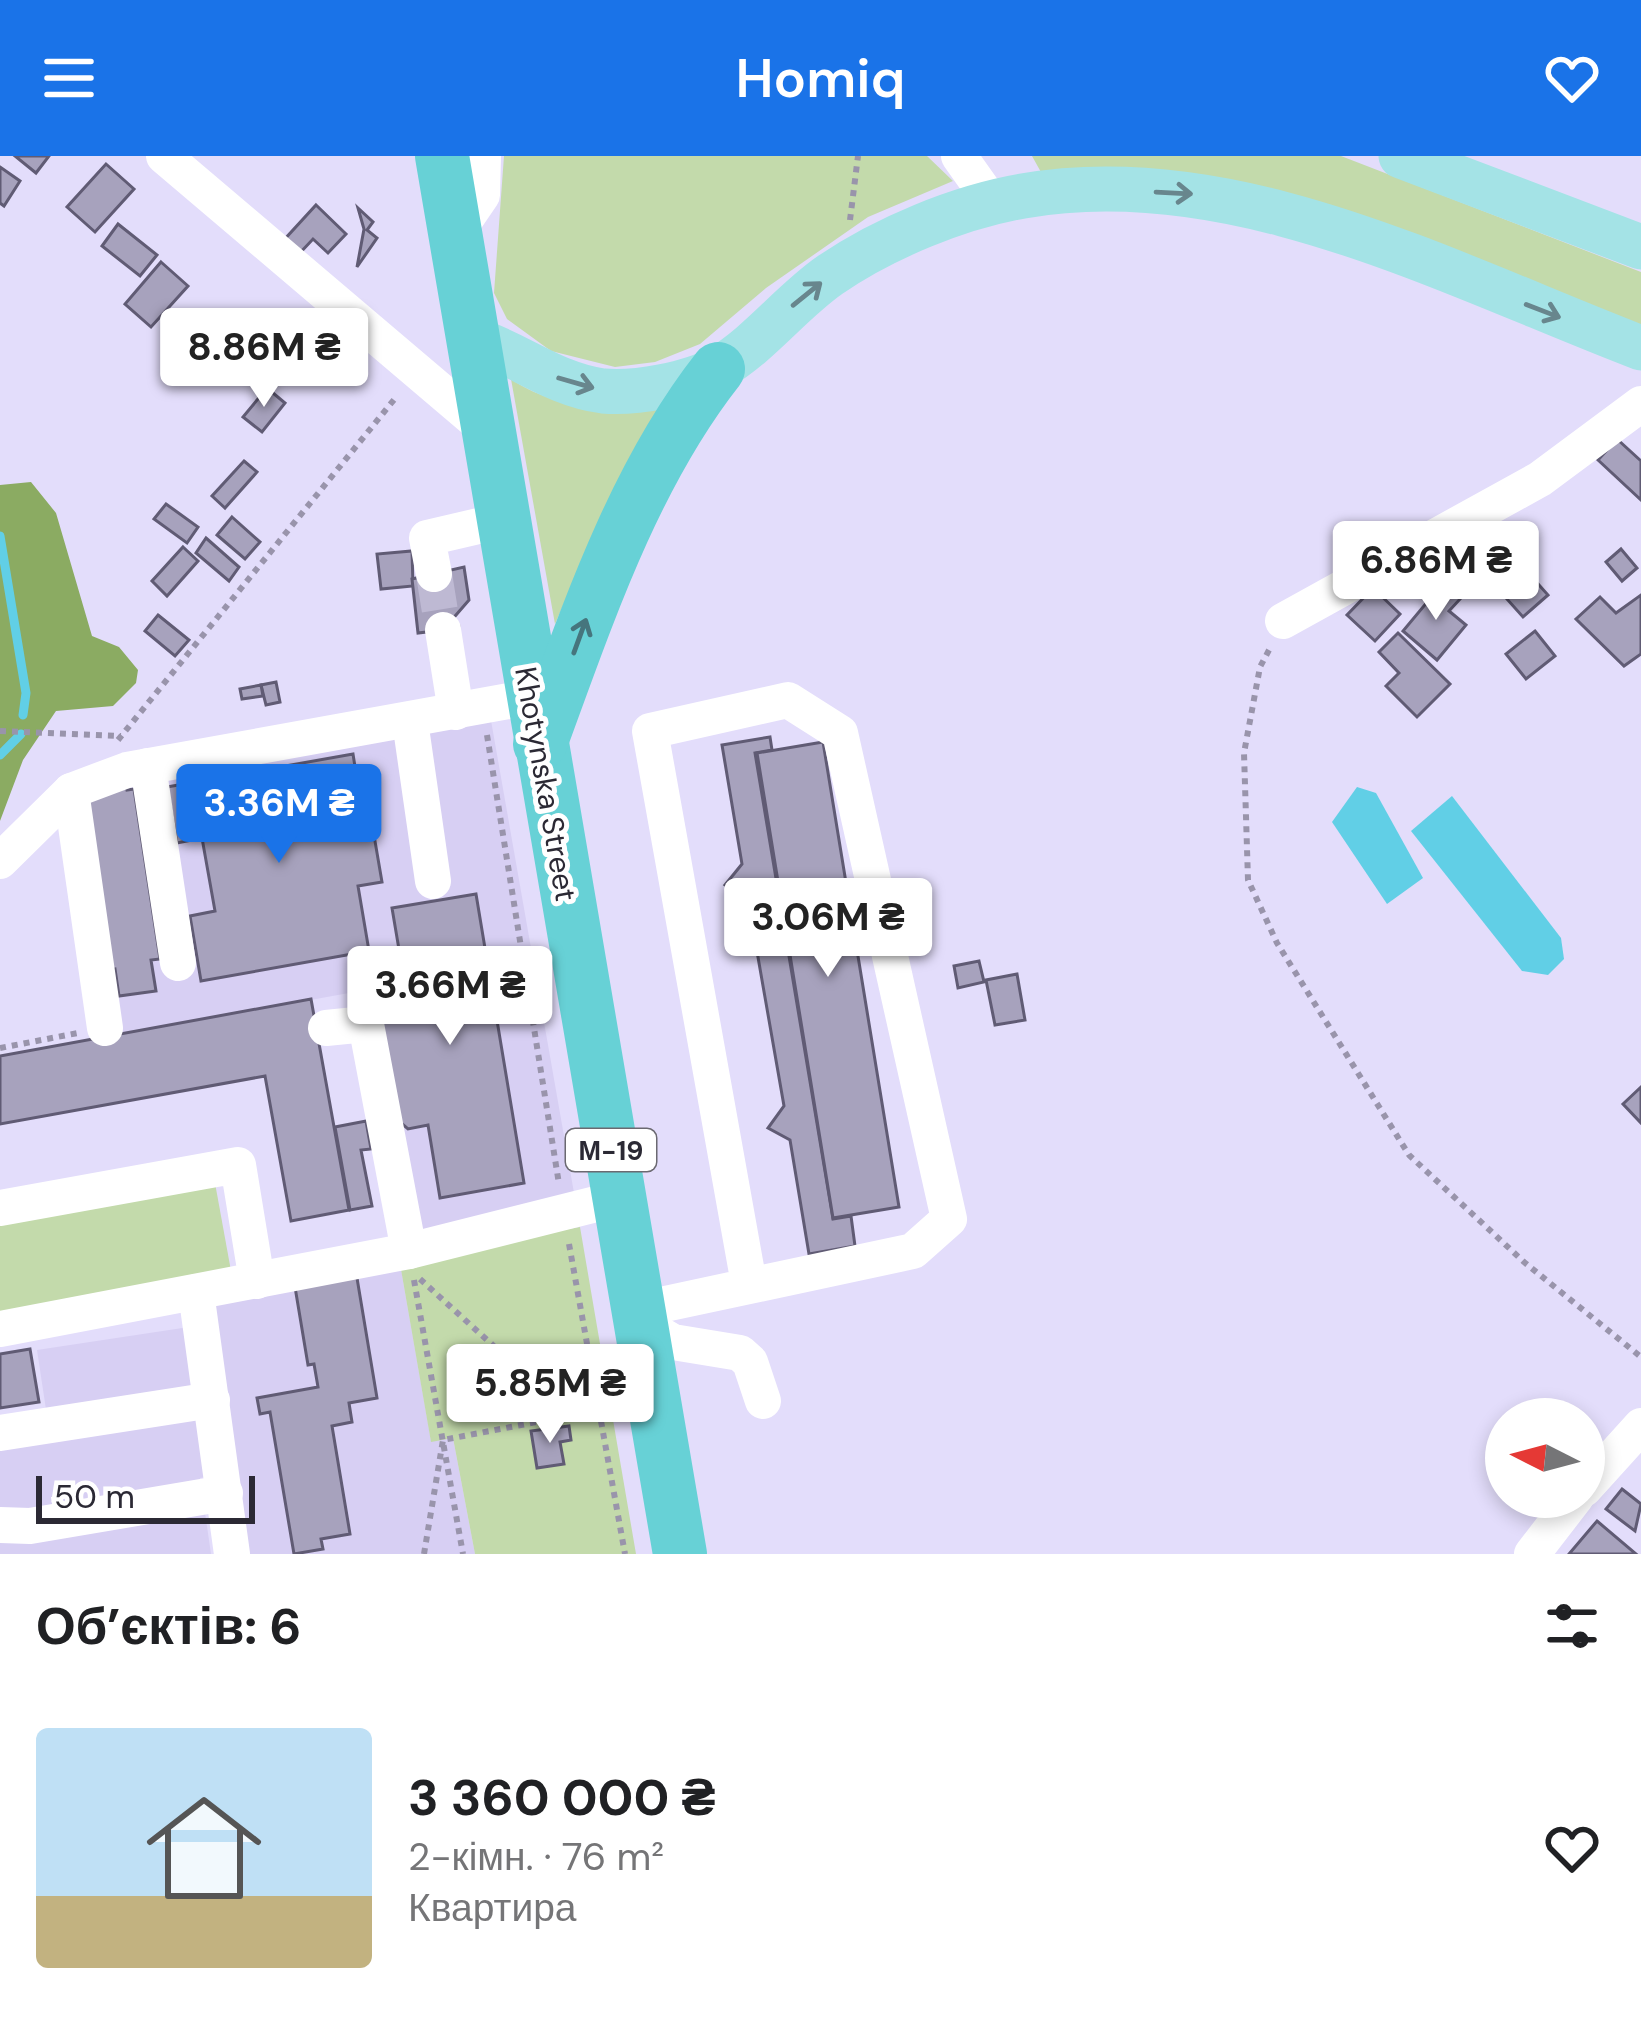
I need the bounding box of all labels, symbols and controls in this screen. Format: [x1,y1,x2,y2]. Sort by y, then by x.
text: Homiq [736,43,905,114]
icon: menu [36,45,102,111]
icon: heart [1539,45,1605,111]
one-way arrow [1154,182,1193,205]
one-way arrow [791,281,823,307]
one-way arrow [1524,301,1561,323]
pin: 8.86M ₴ [153,308,375,410]
text: 8.86M ₴ [187,321,341,372]
one-way arrow [556,374,594,396]
pin: 6.86M ₴ [1325,521,1547,623]
text: 6.86M ₴ [1360,534,1512,585]
one-way arrow [570,618,592,655]
street label: Khotynska Street [506,664,586,904]
pin: 3.36M ₴ [168,764,390,866]
text: 3.36M ₴ [203,777,355,828]
pin: 3.06M ₴ [717,878,939,980]
text: 3.06M ₴ [751,891,905,942]
pin: 3.66M ₴ [339,946,561,1048]
text: 3.66M ₴ [374,959,526,1010]
road number: М-19 [566,1129,656,1171]
pin: 5.85M ₴ [439,1344,661,1446]
text: 5.85M ₴ [474,1357,626,1408]
north arrow [1485,1398,1605,1518]
map controls [1485,1398,1605,1518]
scale bar [36,1470,255,1523]
text: 50 m [54,1475,135,1518]
text: Об’єктів: 6 [36,1593,302,1660]
icon: filters [1539,1593,1605,1659]
text: 3 360 000 ₴ [408,1764,715,1831]
icon: home [132,1776,276,1920]
icon: heart [1539,1815,1605,1881]
text: 2-кімн. · 76 m² [408,1831,664,1882]
text: Квартира [408,1882,577,1933]

